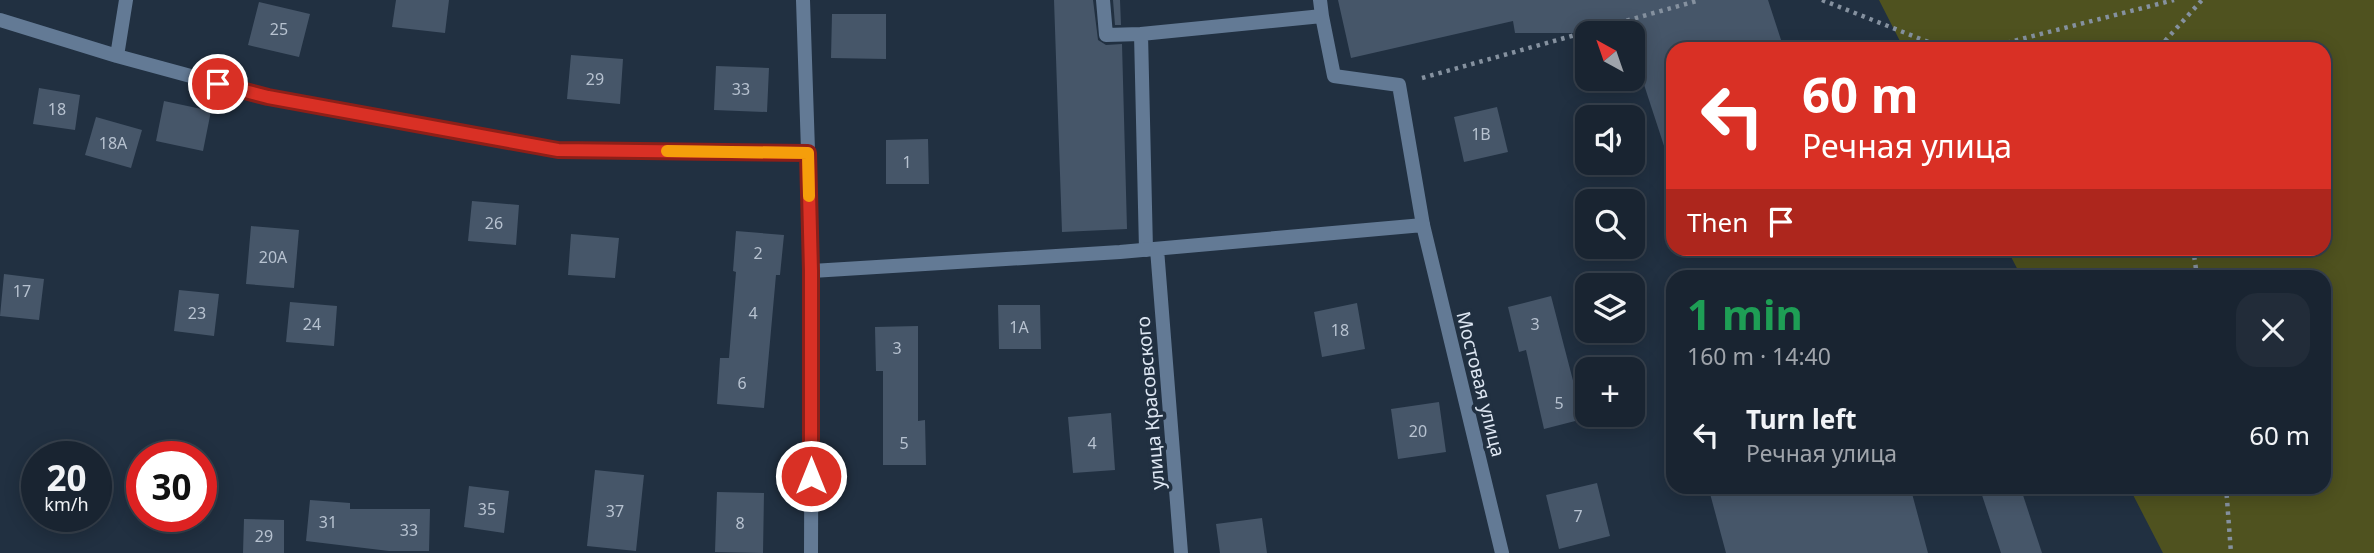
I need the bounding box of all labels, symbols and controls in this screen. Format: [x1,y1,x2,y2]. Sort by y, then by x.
house number: 25 [270,18,288,40]
north arrow [1575,21,1645,91]
map controls [1575,21,1645,427]
pin [188,54,248,114]
text: 60 m [1802,61,1919,127]
icon: arrive [199,65,237,103]
house number: 29 [586,68,604,90]
icon: left [1687,70,1778,161]
house number: 33 [732,78,750,100]
house number: 18 [48,98,66,120]
button: sound [1575,105,1645,175]
house number: 1В [1471,123,1491,145]
text: Речная улица [1802,124,2012,167]
house number: 18А [99,132,128,154]
house number: 1 [902,151,912,173]
button: search [1575,189,1645,259]
icon: arrive [1762,203,1800,241]
text: Then [1687,204,1748,240]
house number: 26 [485,212,503,234]
house number: 2 [753,242,763,264]
house number: 20А [259,246,288,268]
button: layers [1575,273,1645,343]
house number: 17 [13,280,31,302]
text: 1 min [1687,285,1803,342]
button: close [2236,293,2310,367]
house number: 23 [188,302,206,324]
house number: 4 [748,302,758,324]
street label: Мостовая улица [1450,309,1512,459]
house number: 24 [303,313,321,335]
house number: 3 [1530,313,1540,335]
street label: улица Красовского [1129,315,1171,491]
house number: 1А [1009,316,1029,338]
house number: 18 [1331,319,1349,341]
house number: 3 [892,337,902,359]
text: 160 m · 14:40 [1687,340,1831,372]
button: + [1575,357,1645,427]
house number: 6 [737,372,747,394]
house number: 5 [1554,392,1564,414]
text: Turn left [1746,401,1857,437]
icon: left [1687,416,1725,454]
text: 60 m [2249,417,2310,453]
house number: 20 [1409,420,1427,442]
house number: 5 [899,432,909,454]
house number: 4 [1087,432,1097,454]
text: Речная улица [1746,437,1897,469]
position arrow [774,439,848,513]
speed limit sign: 30 [126,441,217,532]
text: 20 [46,454,87,501]
text: km/h [44,492,89,516]
house number: 35 [478,498,496,520]
house number: 37 [606,500,624,522]
house number: 7 [1573,505,1583,527]
house number: 31 [319,511,337,533]
house number: 8 [735,512,745,534]
house number: 33 [400,519,418,541]
house number: 29 [255,525,273,547]

